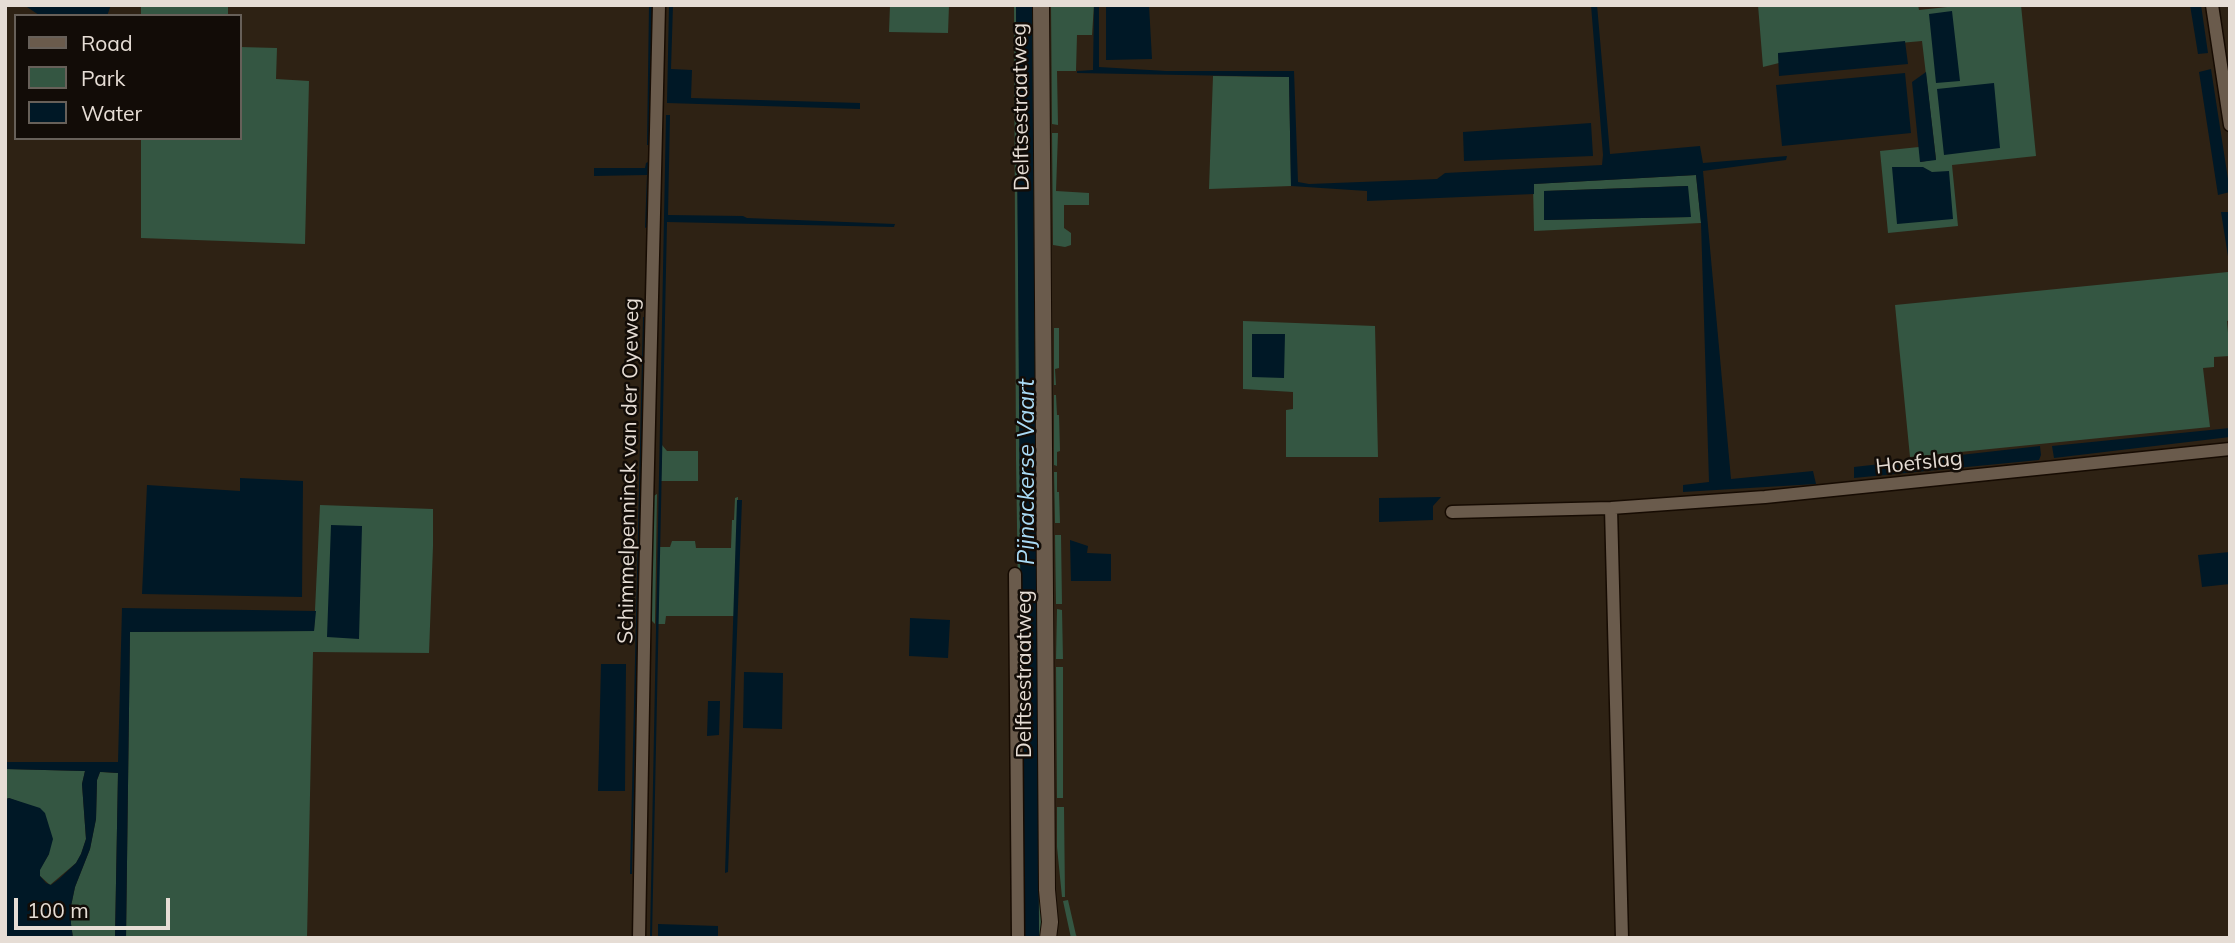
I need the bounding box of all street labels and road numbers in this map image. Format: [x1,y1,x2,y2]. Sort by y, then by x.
street label: Delftsestraatweg [1007,23,1035,191]
street label: Schimmelpenninck van der Oyeweg [613,298,645,644]
street label: Hoefslag [1874,446,1964,480]
street label: Delftsestraatweg [1012,590,1038,758]

